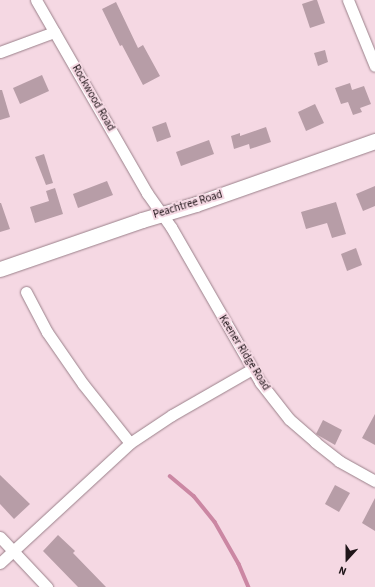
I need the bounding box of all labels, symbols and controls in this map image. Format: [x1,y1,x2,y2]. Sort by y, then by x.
street label: Rockwood Road [69,63,117,133]
street label: Peachtree Road [152,188,224,222]
street label: Keener Ridge Road [216,313,272,393]
north arrow [327,539,367,579]
text: N [336,562,349,579]

